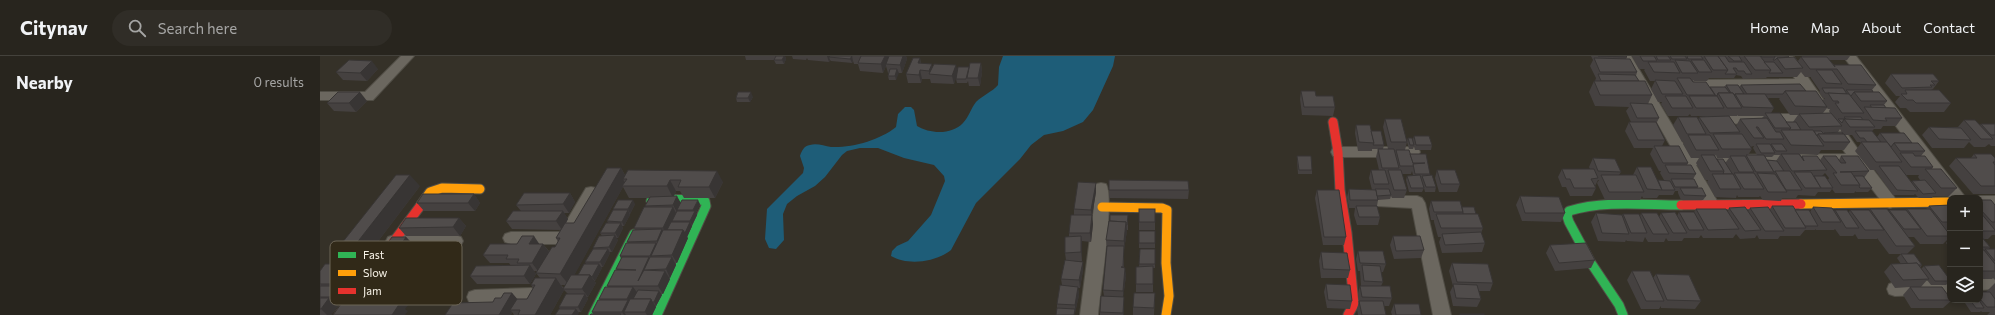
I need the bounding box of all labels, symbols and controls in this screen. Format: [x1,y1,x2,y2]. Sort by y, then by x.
search box [112,10,392,46]
text: Citynav [20,16,88,39]
icon: search [126,17,148,39]
text: Search here [158,19,237,37]
text: Home [1750,19,1789,36]
text: Map [1811,19,1839,36]
text: About [1861,19,1901,36]
text: Contact [1923,19,1975,36]
text: Nearby [16,72,73,93]
text: 0 results [253,74,304,90]
map controls [1947,195,1983,303]
button: + [1947,195,1983,231]
button: − [1947,231,1983,267]
legend [330,241,462,305]
text: Fast [363,248,385,261]
text: Slow [363,266,388,279]
button: layers [1947,267,1983,303]
text: Jam [363,284,382,298]

